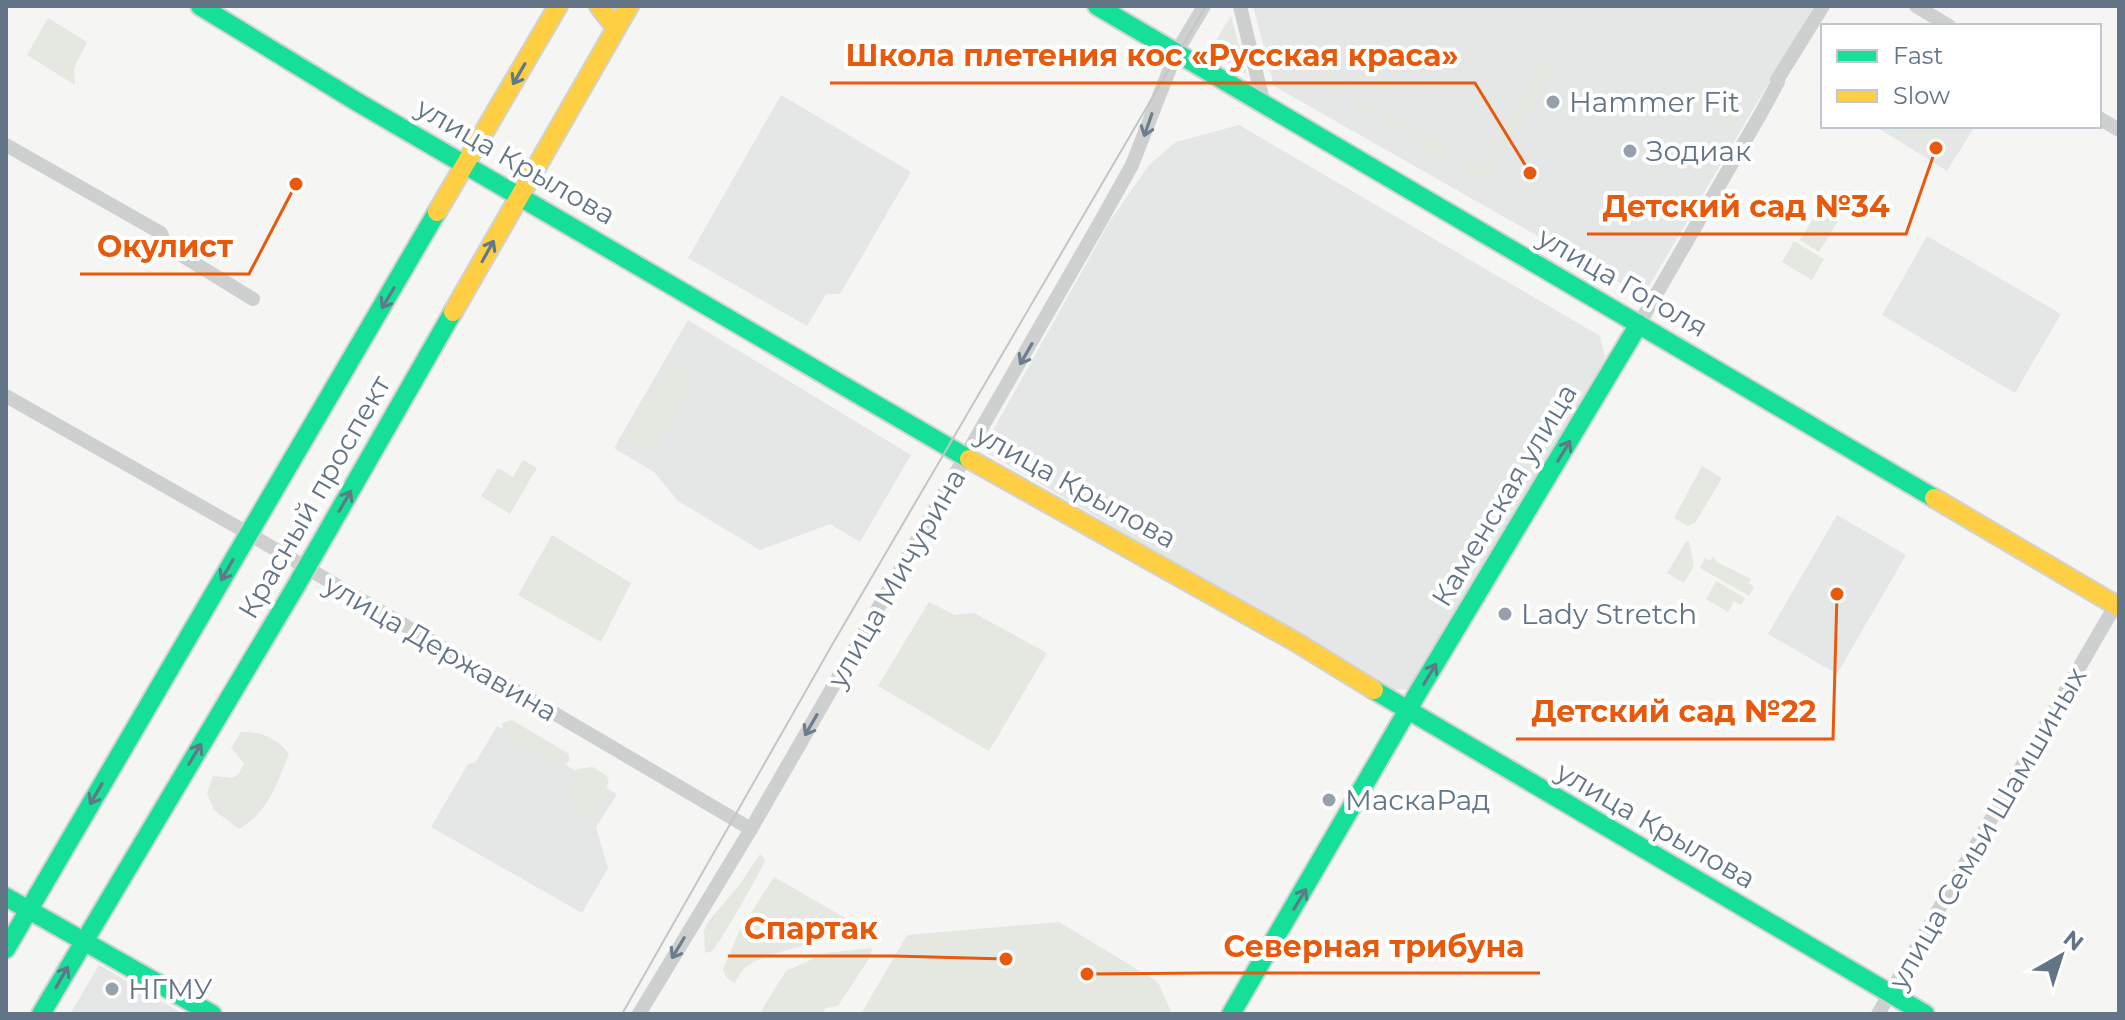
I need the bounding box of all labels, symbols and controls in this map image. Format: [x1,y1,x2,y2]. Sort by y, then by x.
legend [1821,24,2101,128]
callout: Школа плетения кос «Русская краса» [830,29,1475,83]
text: Школа плетения кос «Русская краса» [846,37,1459,74]
text: Fast [1893,41,1944,70]
one-way arrow [511,62,527,85]
text: Slow [1893,81,1950,110]
place label: Hammer Fit [1569,85,1740,119]
street label: улица Крылова [410,90,622,232]
marker: Hammer Fit [1544,93,1562,111]
one-way arrow [1139,112,1154,137]
place label: Зодиак [1646,134,1751,168]
marker: Зодиак [1621,142,1639,160]
callout: Детский сад №34 [1587,180,1906,234]
text: Детский сад №34 [1602,188,1890,225]
street label: улица Гоголя [1531,219,1714,344]
callout: Окулист [80,220,249,274]
text: Окулист [97,228,233,265]
one-way arrow [480,240,496,263]
one-way arrow [380,286,396,309]
one-way arrow [1017,342,1033,365]
street label: Красный проспект [231,369,398,625]
street label: Каменская улица [1424,378,1584,612]
street label: улица Крылова [969,416,1182,555]
one-way arrow [1556,440,1572,463]
street label: улица Мичурина [819,463,972,694]
one-way arrow [337,490,353,513]
one-way arrow [219,558,235,581]
street label: улица Державина [318,567,564,729]
place label: Lady Stretch [1521,597,1697,631]
marker: Lady Stretch [1496,605,1514,623]
street label: улица Семьи Шамшиных [1880,661,2093,996]
one-way arrow [1422,663,1438,686]
callout: Детский сад №22 [1516,685,1833,739]
text: Детский сад №22 [1532,693,1816,730]
one-way arrow [803,712,818,736]
one-way arrow [187,743,203,766]
street label: улица Крылова [1550,754,1762,896]
one-way arrow [88,782,103,806]
place label: МаскаРад [1345,783,1490,817]
marker: МаскаРад [1320,791,1338,809]
one-way arrow [1292,888,1308,911]
callout: Спартак [728,902,894,956]
text: Спартак [744,910,879,947]
north arrow [2021,916,2101,996]
callout: Северная трибуна [1208,919,1540,973]
text: N [2058,925,2089,957]
text: Северная трибуна [1224,928,1524,965]
one-way arrow [670,936,686,959]
one-way arrow [55,966,71,989]
place label: НГМУ [128,972,212,1006]
marker: НГМУ [103,980,121,998]

